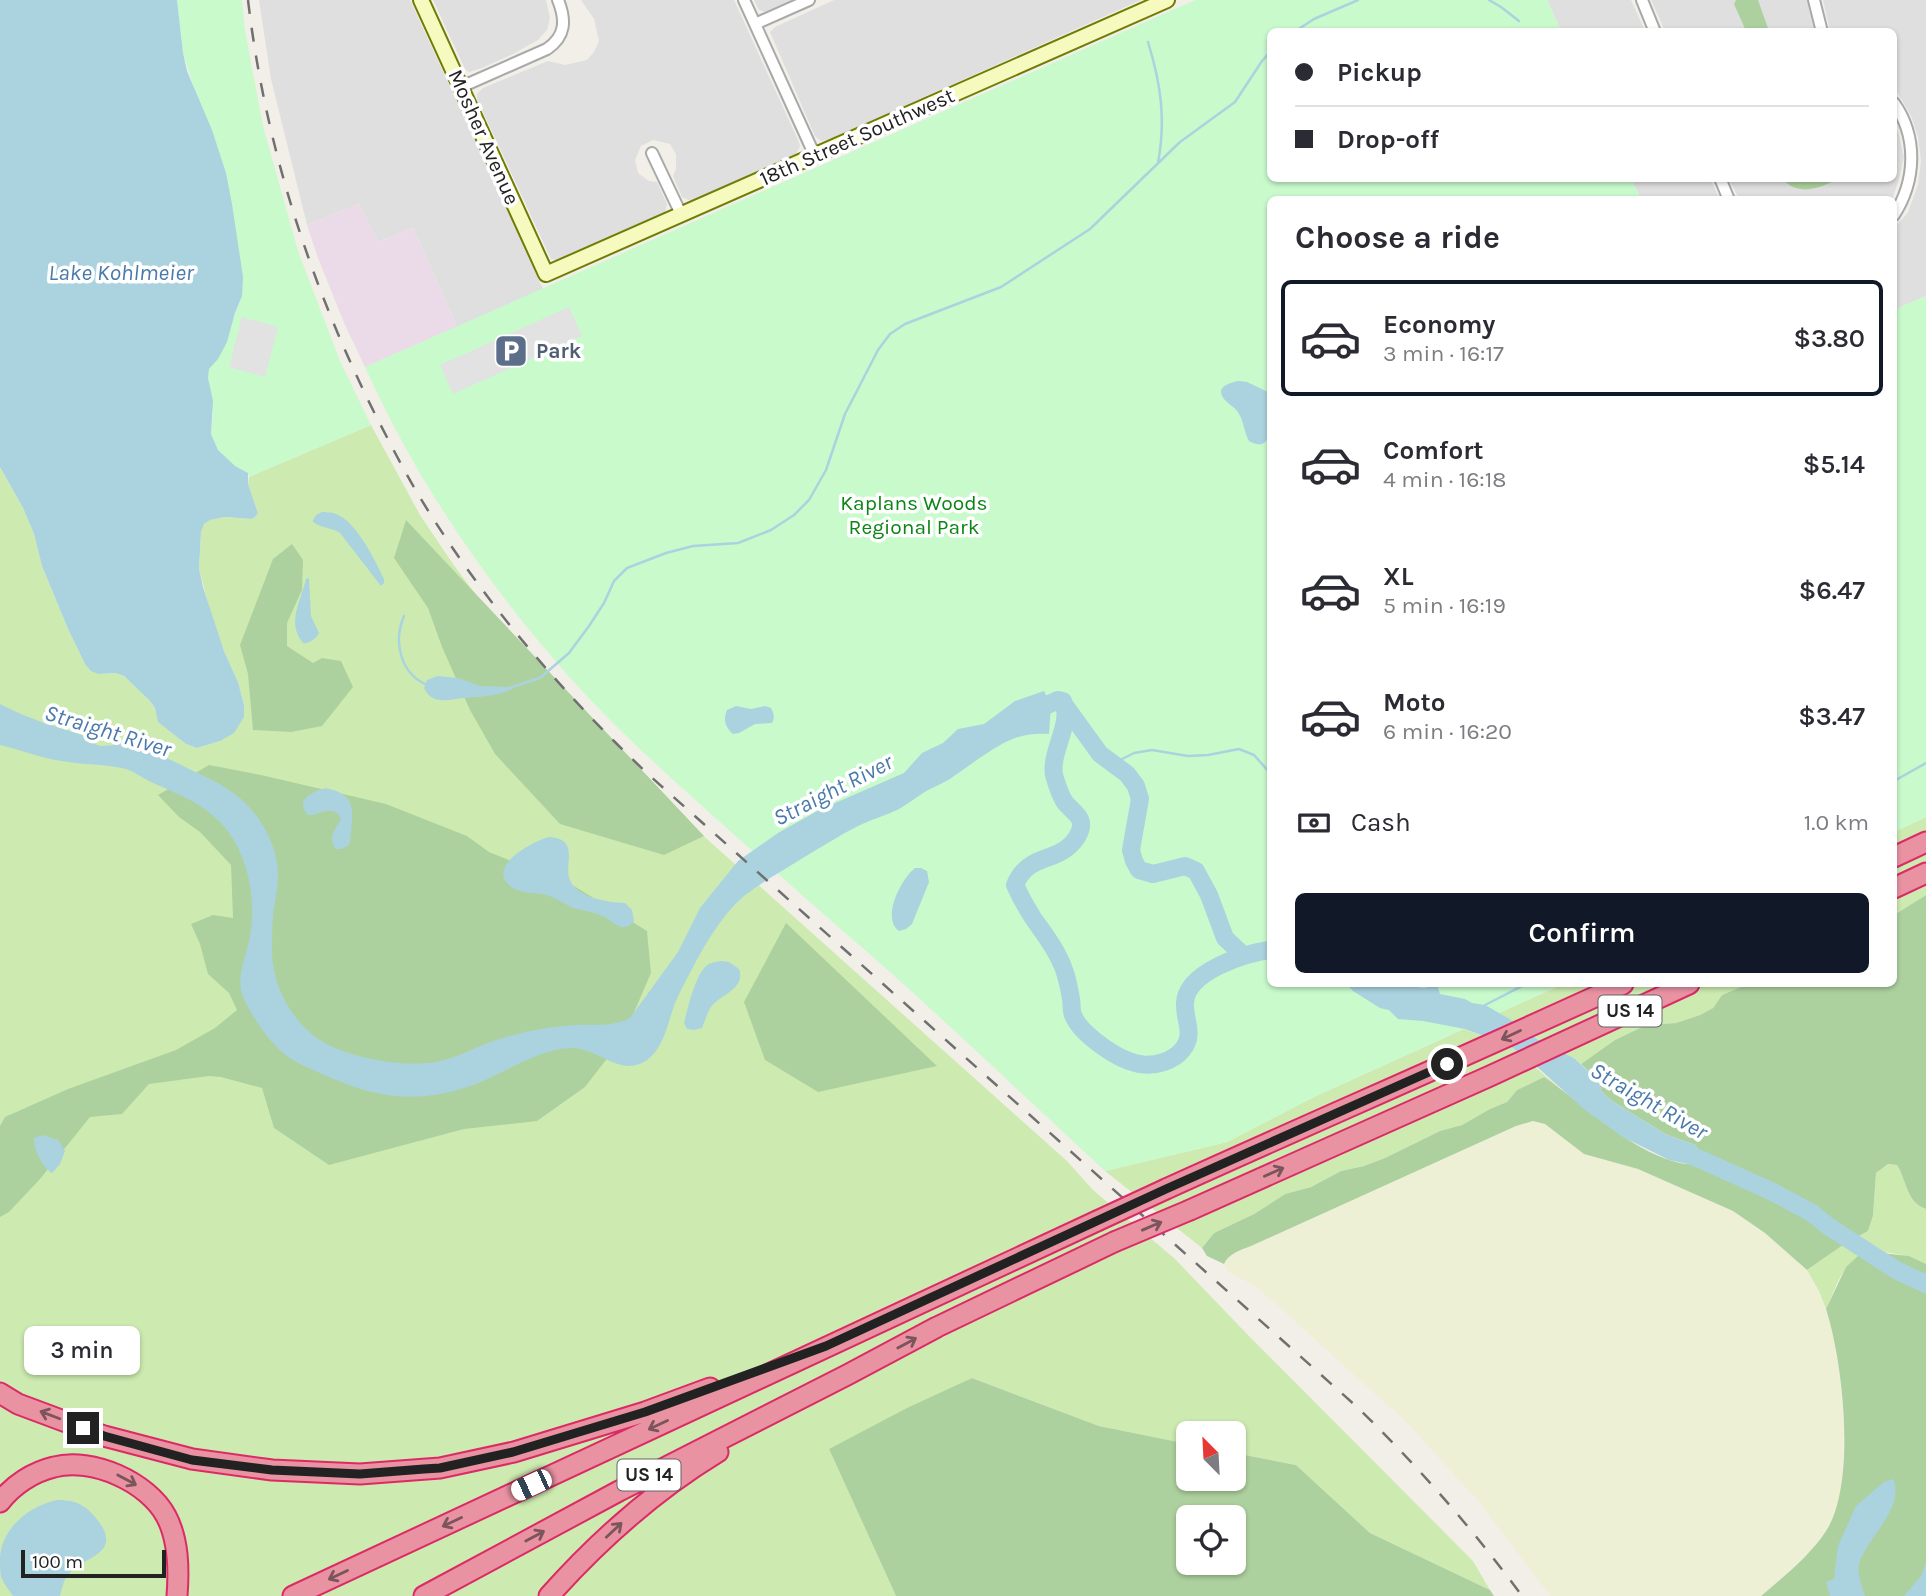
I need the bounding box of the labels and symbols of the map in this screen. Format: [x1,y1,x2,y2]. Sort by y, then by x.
street label: Mosher Avenue [443,66,525,208]
street label: 18th Street Southwest [756,83,958,191]
water label: Lake Kohlmeier [48,259,195,286]
parking icon: Park [492,332,530,370]
place label: Park [536,339,582,363]
park label: Kaplans Woods Regional Park [840,491,988,539]
water label: Straight River [42,699,175,763]
water label: Straight River [769,748,898,832]
road number: US 14 [1598,995,1662,1026]
one-way arrow [1501,1029,1522,1042]
route start [1431,1048,1463,1080]
water label: Straight River [1586,1057,1713,1146]
one-way arrow [1263,1165,1284,1178]
one-way arrow [1141,1219,1162,1232]
callout: 3 min [25,1326,141,1376]
one-way arrow [896,1335,917,1349]
one-way arrow [40,1408,61,1421]
route end [67,1412,99,1444]
one-way arrow [648,1419,669,1433]
north arrow [1176,1421,1246,1491]
road number: US 14 [618,1460,680,1490]
car [508,1467,555,1503]
one-way arrow [116,1474,137,1487]
one-way arrow [442,1516,463,1529]
one-way arrow [605,1522,622,1539]
one-way arrow [525,1528,545,1542]
scale bar [21,1547,166,1579]
one-way arrow [328,1569,349,1582]

